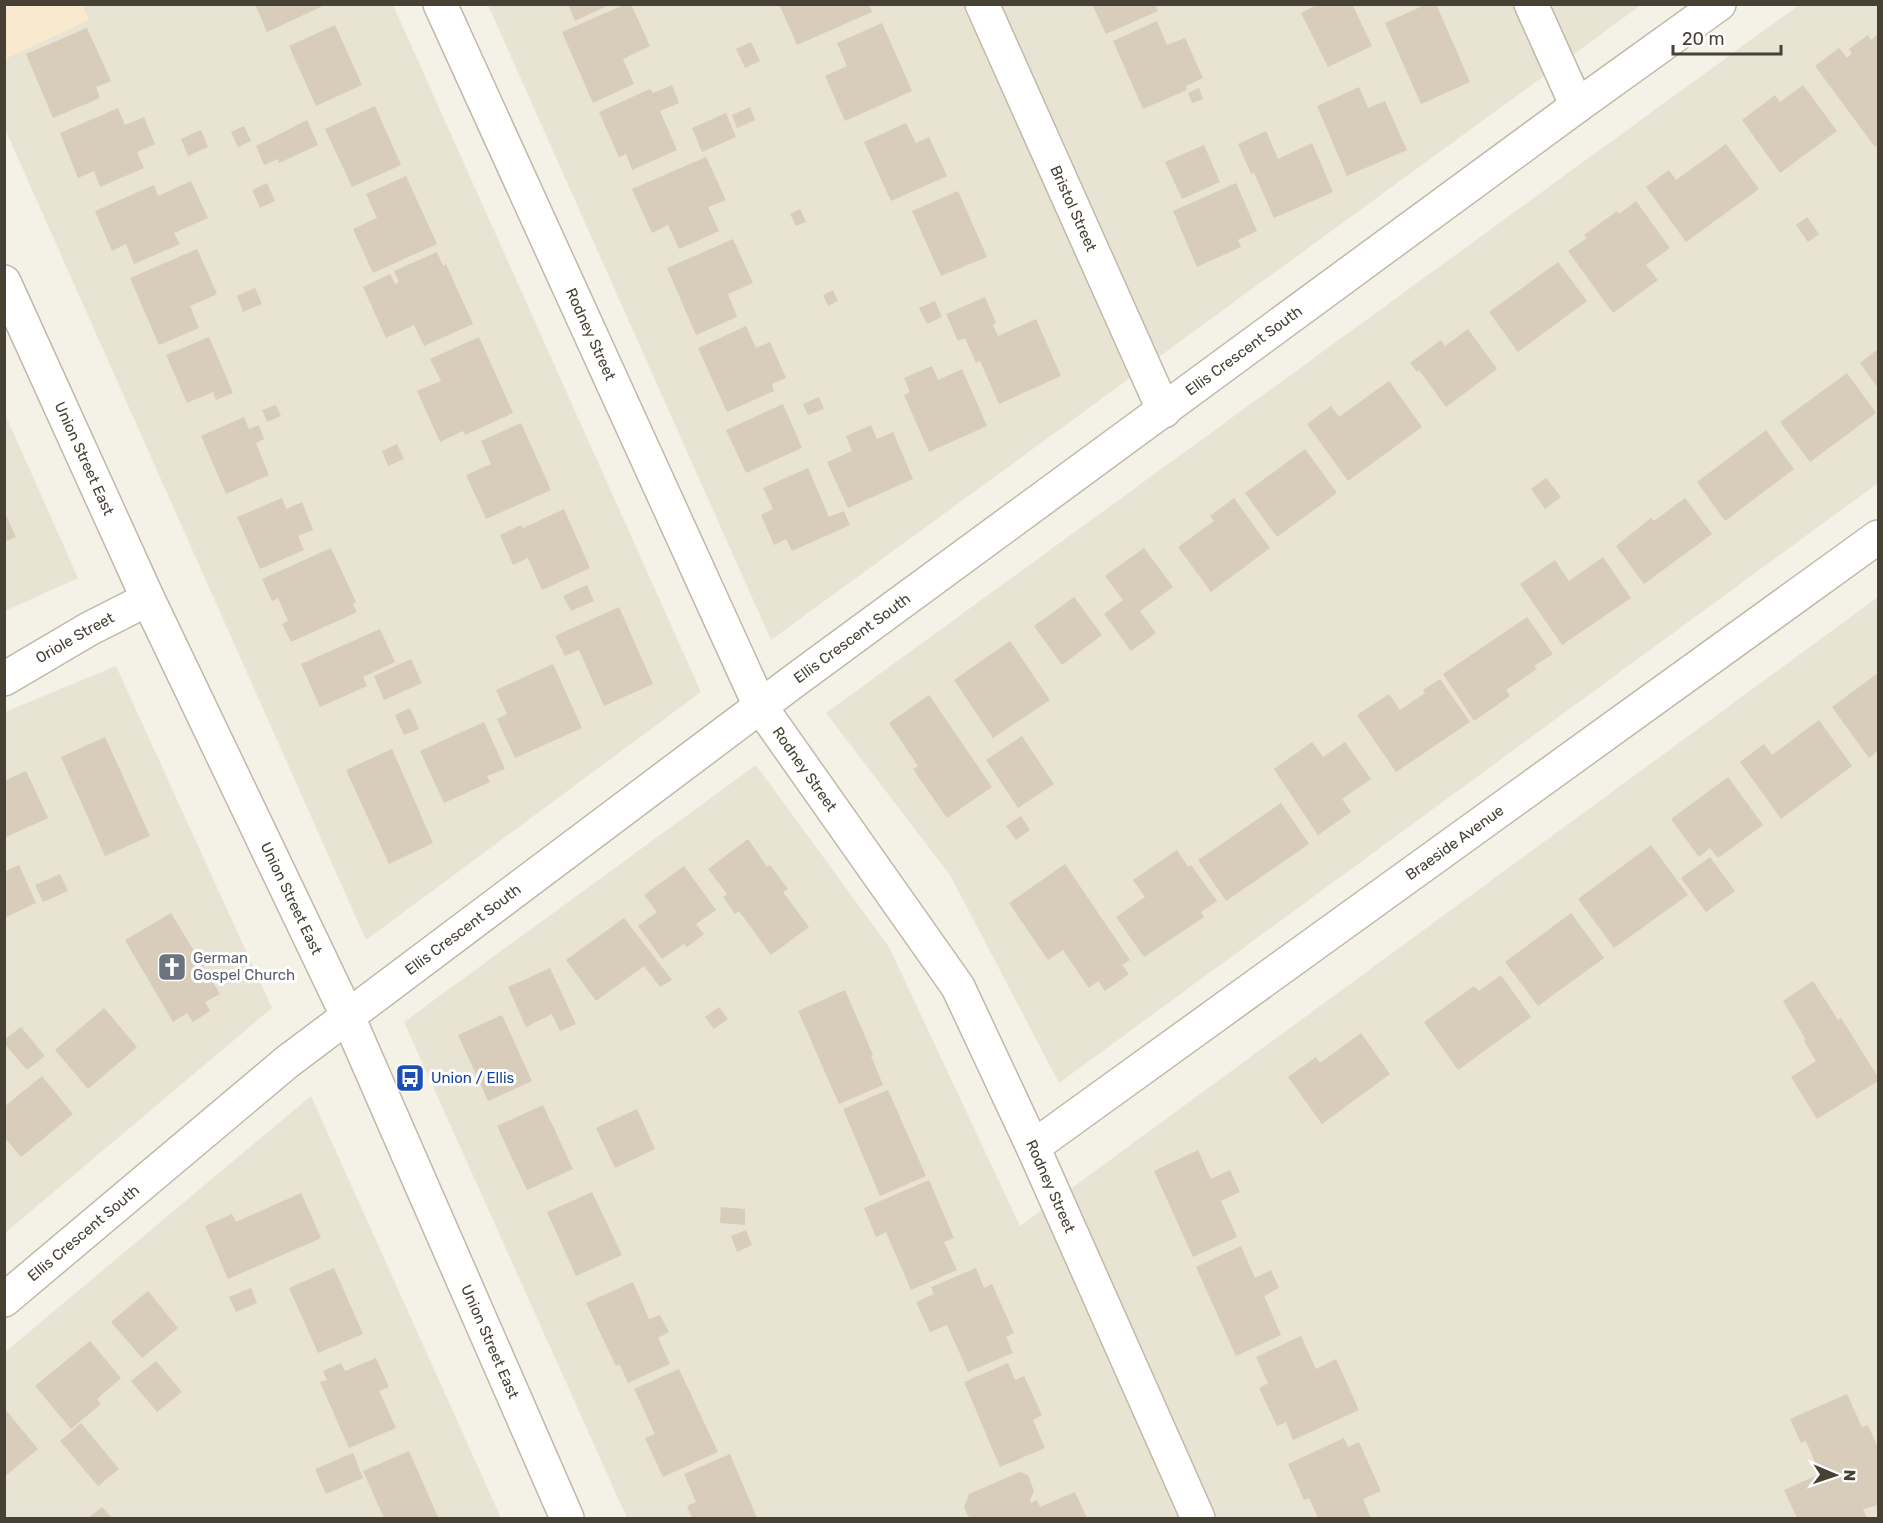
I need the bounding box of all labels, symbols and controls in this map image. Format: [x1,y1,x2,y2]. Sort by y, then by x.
scale bar [1673,18,1781,56]
text: 20 m [1682,28,1724,50]
street label: Bristol Street [1046,163,1101,254]
street label: Rodney Street [562,285,619,383]
street label: Ellis Crescent South [1182,302,1306,399]
street label: Union Street East [51,399,118,518]
street label: Ellis Crescent South [790,590,914,687]
street label: Oriole Street [32,609,117,667]
street label: Rodney Street [769,724,841,815]
street label: Braeside Avenue [1402,801,1507,884]
street label: Union Street East [257,839,326,958]
street label: Ellis Crescent South [402,880,525,979]
place label: German Gospel Church [193,949,295,984]
church icon: German Gospel Church [156,951,188,983]
bus stop icon: Union / Ellis [394,1062,426,1094]
place label: Union / Ellis [431,1069,515,1087]
street label: Rodney Street [1022,1137,1079,1236]
street label: Ellis Crescent South [24,1181,143,1285]
street label: Union Street East [457,1282,523,1402]
north arrow [1805,1445,1865,1505]
text: N [1840,1469,1859,1482]

